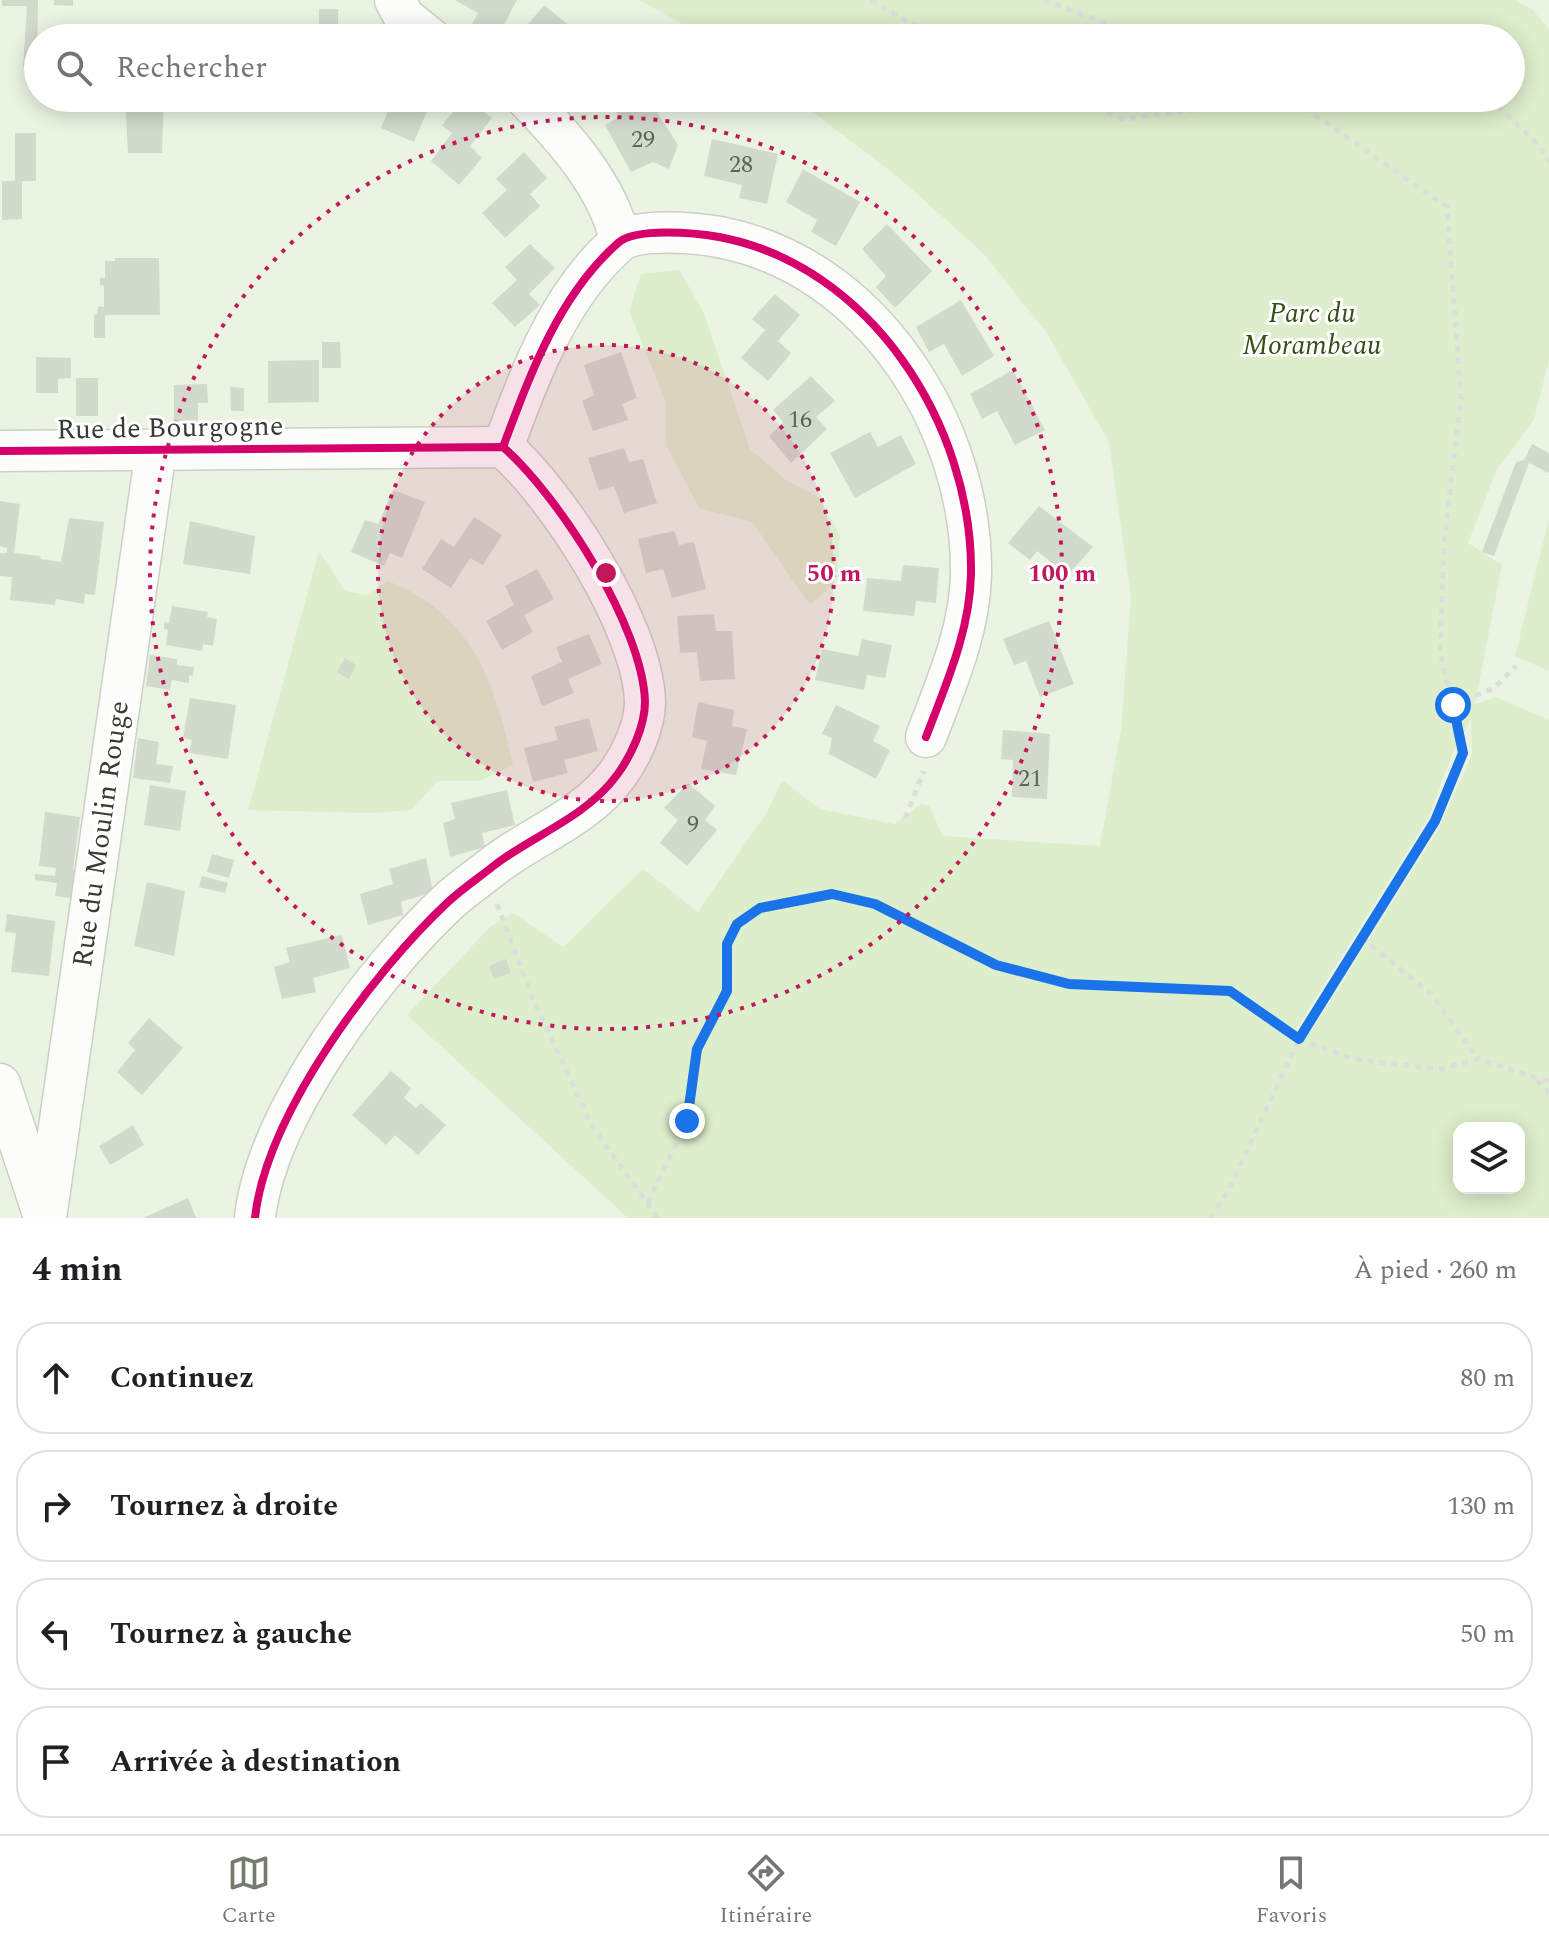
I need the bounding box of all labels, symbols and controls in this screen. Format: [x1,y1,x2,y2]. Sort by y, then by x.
search box [24,24,1525,112]
text: Rechercher [116,45,267,91]
icon: search [52,46,96,90]
house number: 29 [631,122,655,158]
house number: 28 [729,147,753,183]
park label: Parc du Morambeau [1243,292,1382,367]
house number: 16 [788,402,812,438]
street label: Rue de Bourgogne [56,405,284,451]
text: 50 m [807,556,862,592]
text: 100 m [1028,556,1096,592]
centre of rings [592,559,620,587]
route start [1435,687,1471,723]
street label: Rue du Moulin Rouge [61,698,141,970]
house number: 21 [1018,761,1042,797]
house number: 9 [687,807,699,843]
route end [669,1103,705,1139]
map controls [1453,1122,1525,1194]
button: layers [1453,1122,1525,1194]
text: 4 min [32,1244,122,1296]
text: À pied · 260 m [1354,1250,1517,1290]
text: Continuez [110,1355,254,1401]
icon: ahead [34,1356,78,1400]
text: 80 m [1460,1358,1515,1398]
text: Tournez à droite [110,1483,338,1529]
icon: right [34,1484,78,1528]
text: 130 m [1447,1486,1515,1526]
text: Tournez à gauche [110,1611,352,1657]
icon: left [34,1612,78,1656]
text: 50 m [1460,1614,1515,1654]
text: Arrivée à destination [110,1739,401,1785]
icon: arrive [34,1740,78,1784]
tab: Carte [222,1851,276,1932]
tab: Itinéraire [719,1851,812,1932]
tab: Favoris [1256,1851,1327,1932]

